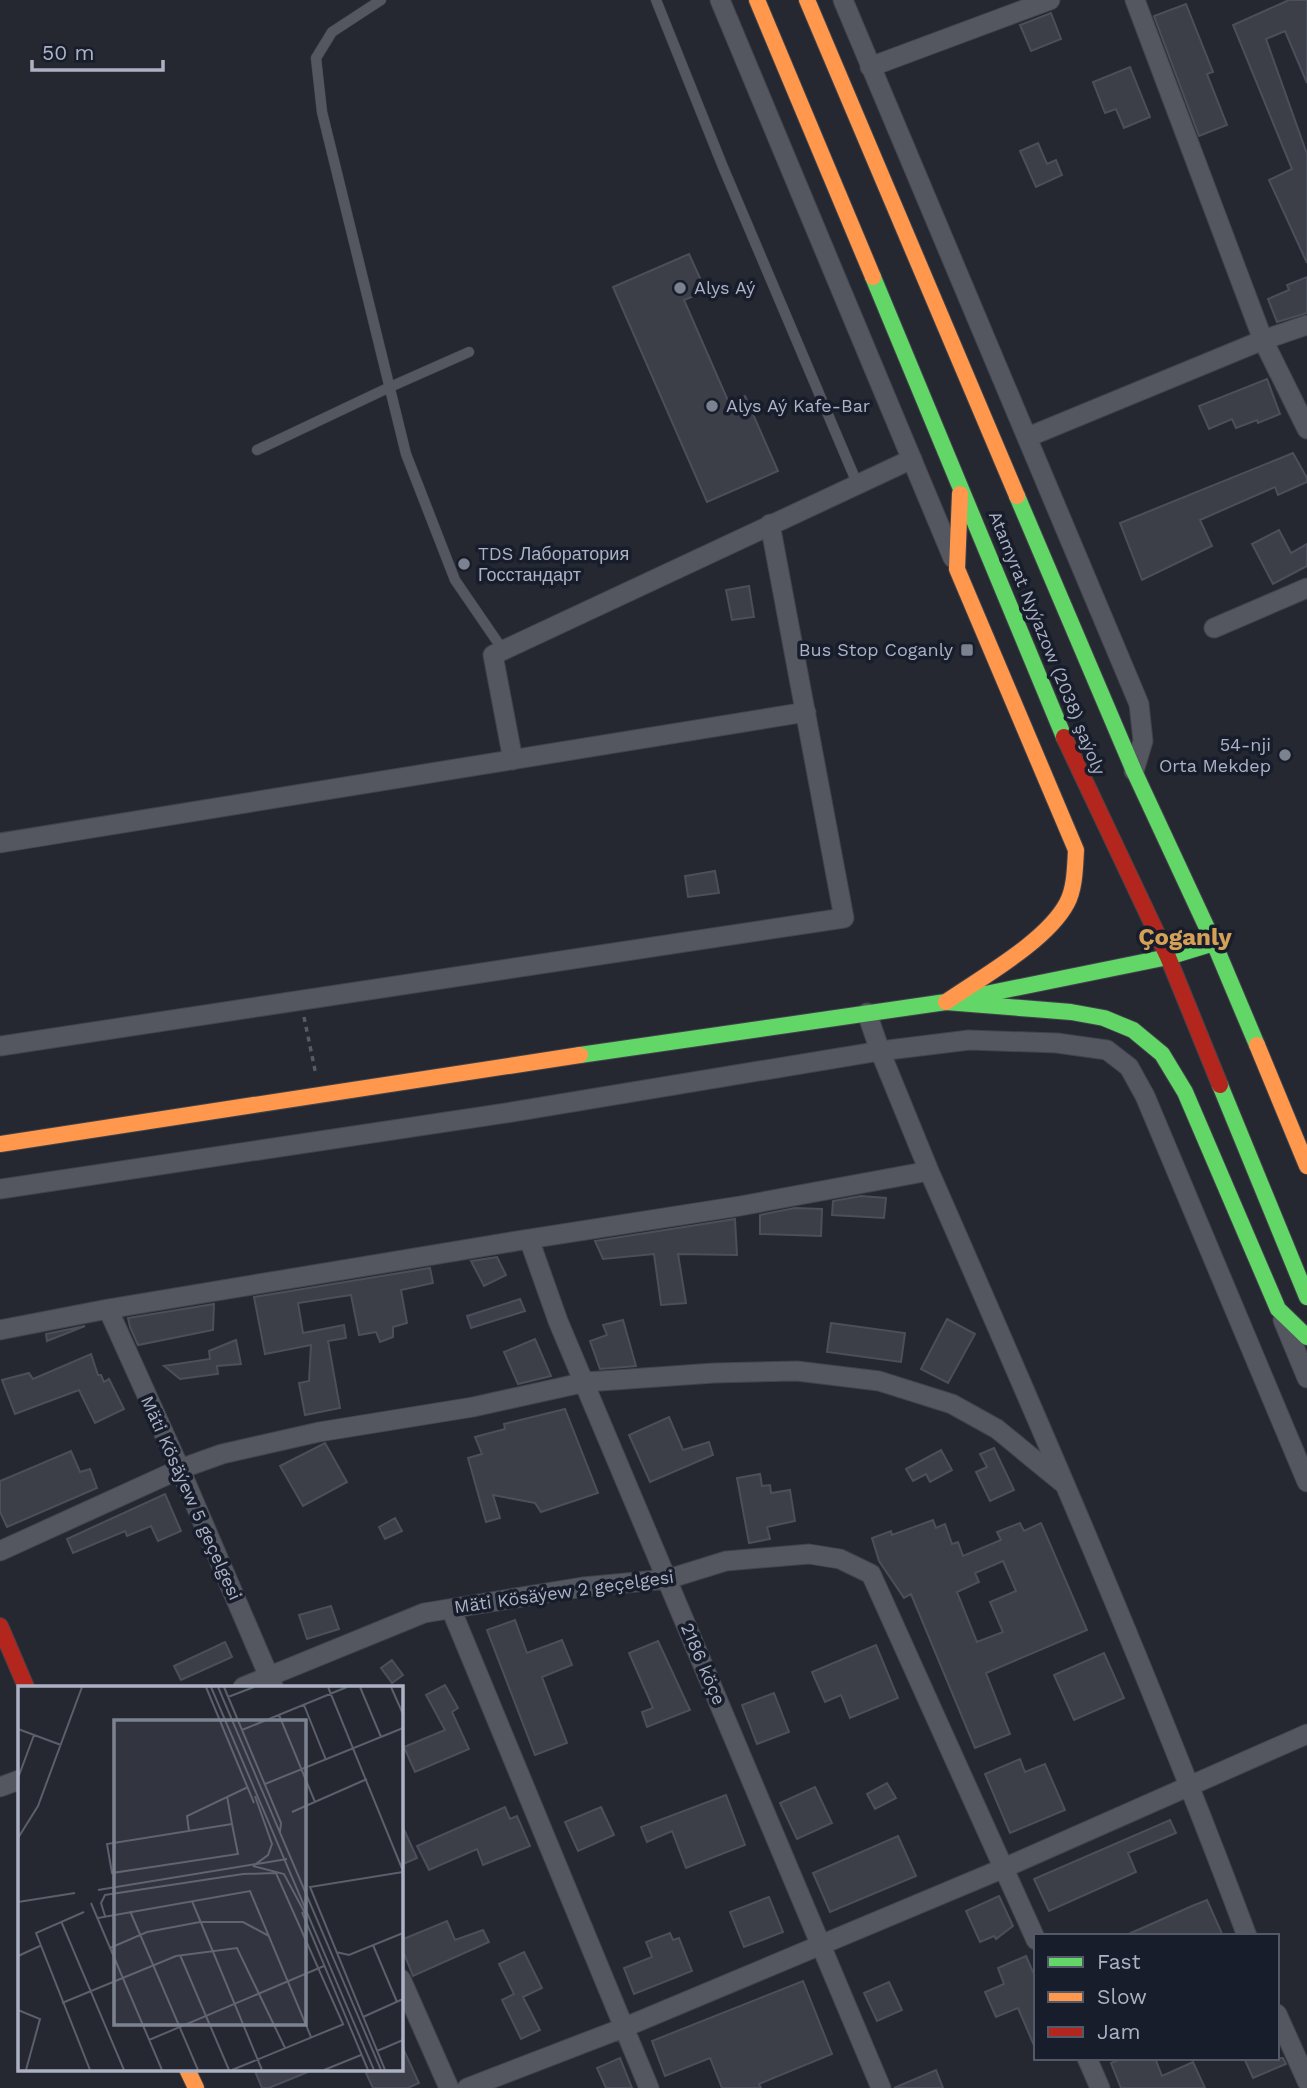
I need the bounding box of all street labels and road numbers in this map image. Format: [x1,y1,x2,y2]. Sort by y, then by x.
street label: Atamyrat Nyýazow (2038) şaýoly [985,508,1110,778]
street label: Mäti Kösäýew 5 geçelgesi [137,1392,246,1603]
street label: Mäti Kösäýew 2 geçelgesi [453,1566,675,1617]
street label: 2186 köçe [677,1620,730,1708]

